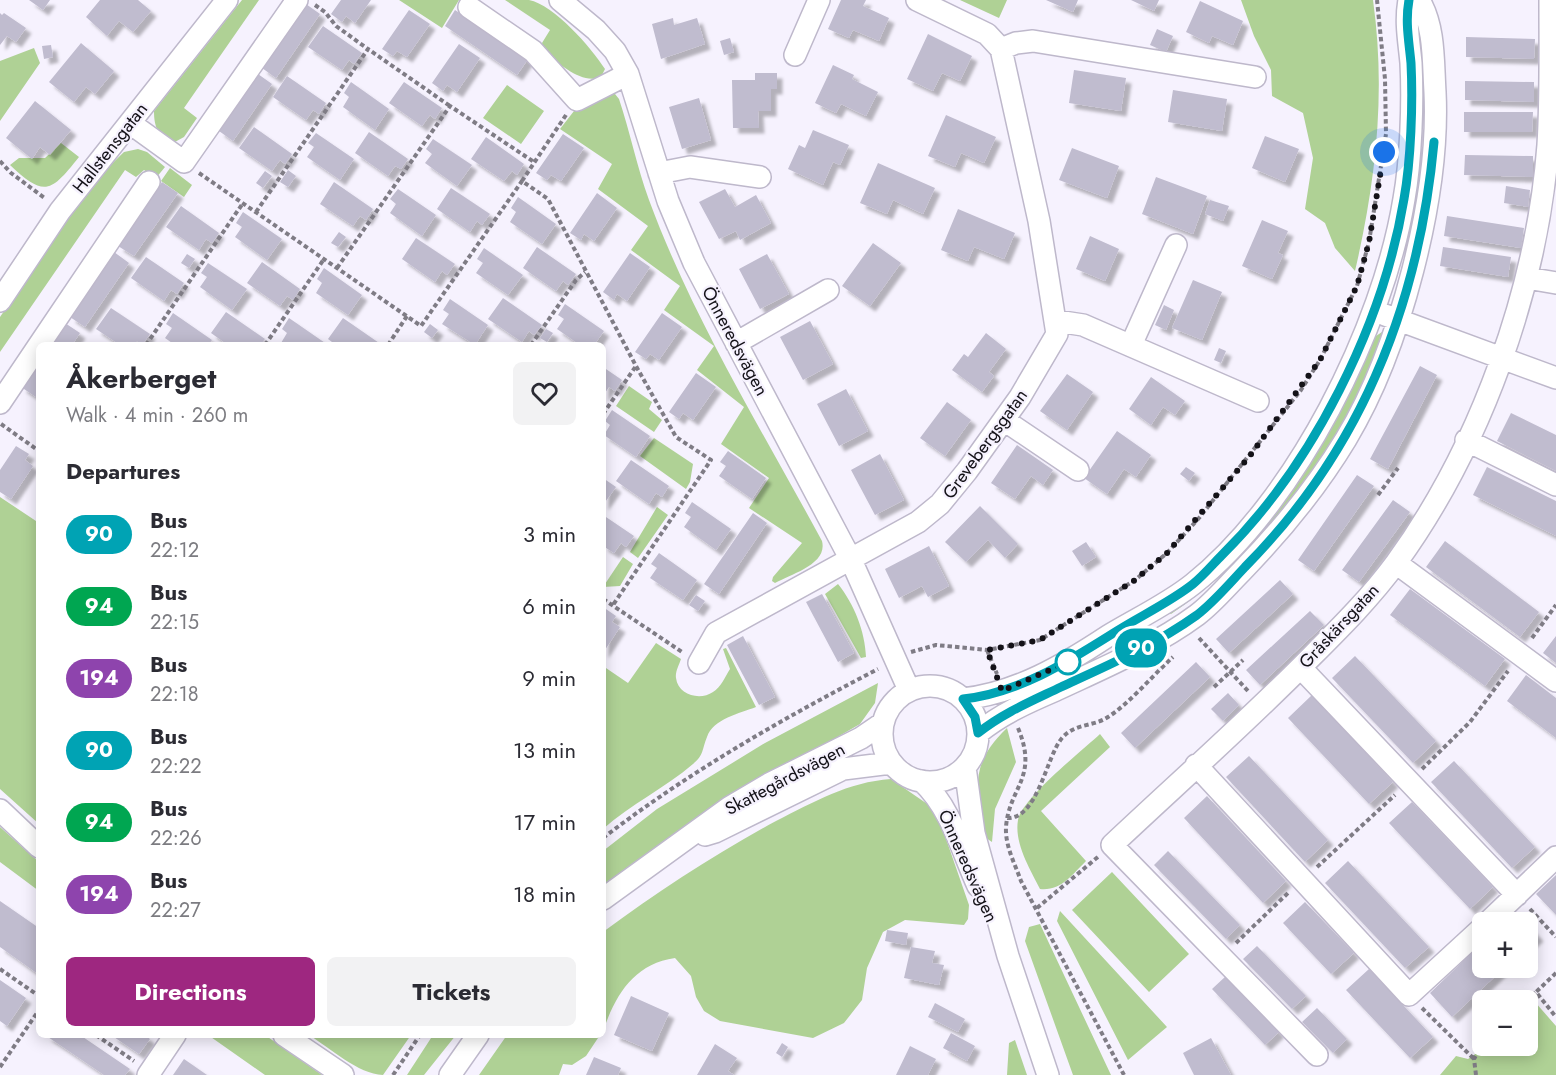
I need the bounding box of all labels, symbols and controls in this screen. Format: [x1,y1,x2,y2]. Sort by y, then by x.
street label: Hallstensgatan [66,97,154,199]
your location [1369,137,1399,167]
street label: Önneredsvägen [695,282,775,400]
text: Åkerberget [66,358,216,399]
button: heart [513,362,576,425]
street label: Grevebergsgatan [936,384,1034,504]
text: Walk · 4 min · 260 m [66,401,248,430]
text: Departures [66,455,180,487]
text: Bus [150,504,187,536]
text: 3 min [523,518,576,550]
text: 90 [85,519,113,549]
text: 22:12 [150,536,199,565]
text: Bus [150,576,187,608]
street label: Gråskärsgatan [1293,578,1385,674]
text: 6 min [522,590,576,622]
text: 94 [85,591,113,621]
text: 22:15 [150,608,199,637]
line badge: 90 [1114,628,1168,668]
text: 90 [1127,633,1155,663]
text: Bus [150,648,187,680]
unlabelled marker [1055,649,1081,675]
text: 9 min [522,662,576,694]
text: 194 [79,663,119,693]
text: 22:18 [150,680,199,709]
text: Bus [150,720,187,752]
text: 13 min [513,734,576,766]
text: 90 [85,735,113,765]
street label: Skattegårdsvägen [720,736,850,822]
text: 22:22 [150,752,202,781]
text: Bus [150,792,187,824]
text: 17 min [514,806,576,838]
street label: Önneredsvägen [932,806,1004,926]
text: 94 [85,807,113,837]
text: 22:26 [150,824,202,853]
text: Bus [150,864,187,896]
text: 18 min [513,878,576,910]
text: 194 [79,879,119,909]
text: 22:27 [150,896,201,925]
map controls [1472,912,1538,1056]
button: + [1472,912,1538,978]
button: Directions [66,957,315,1026]
button: Tickets [327,957,576,1026]
button: − [1472,990,1538,1056]

